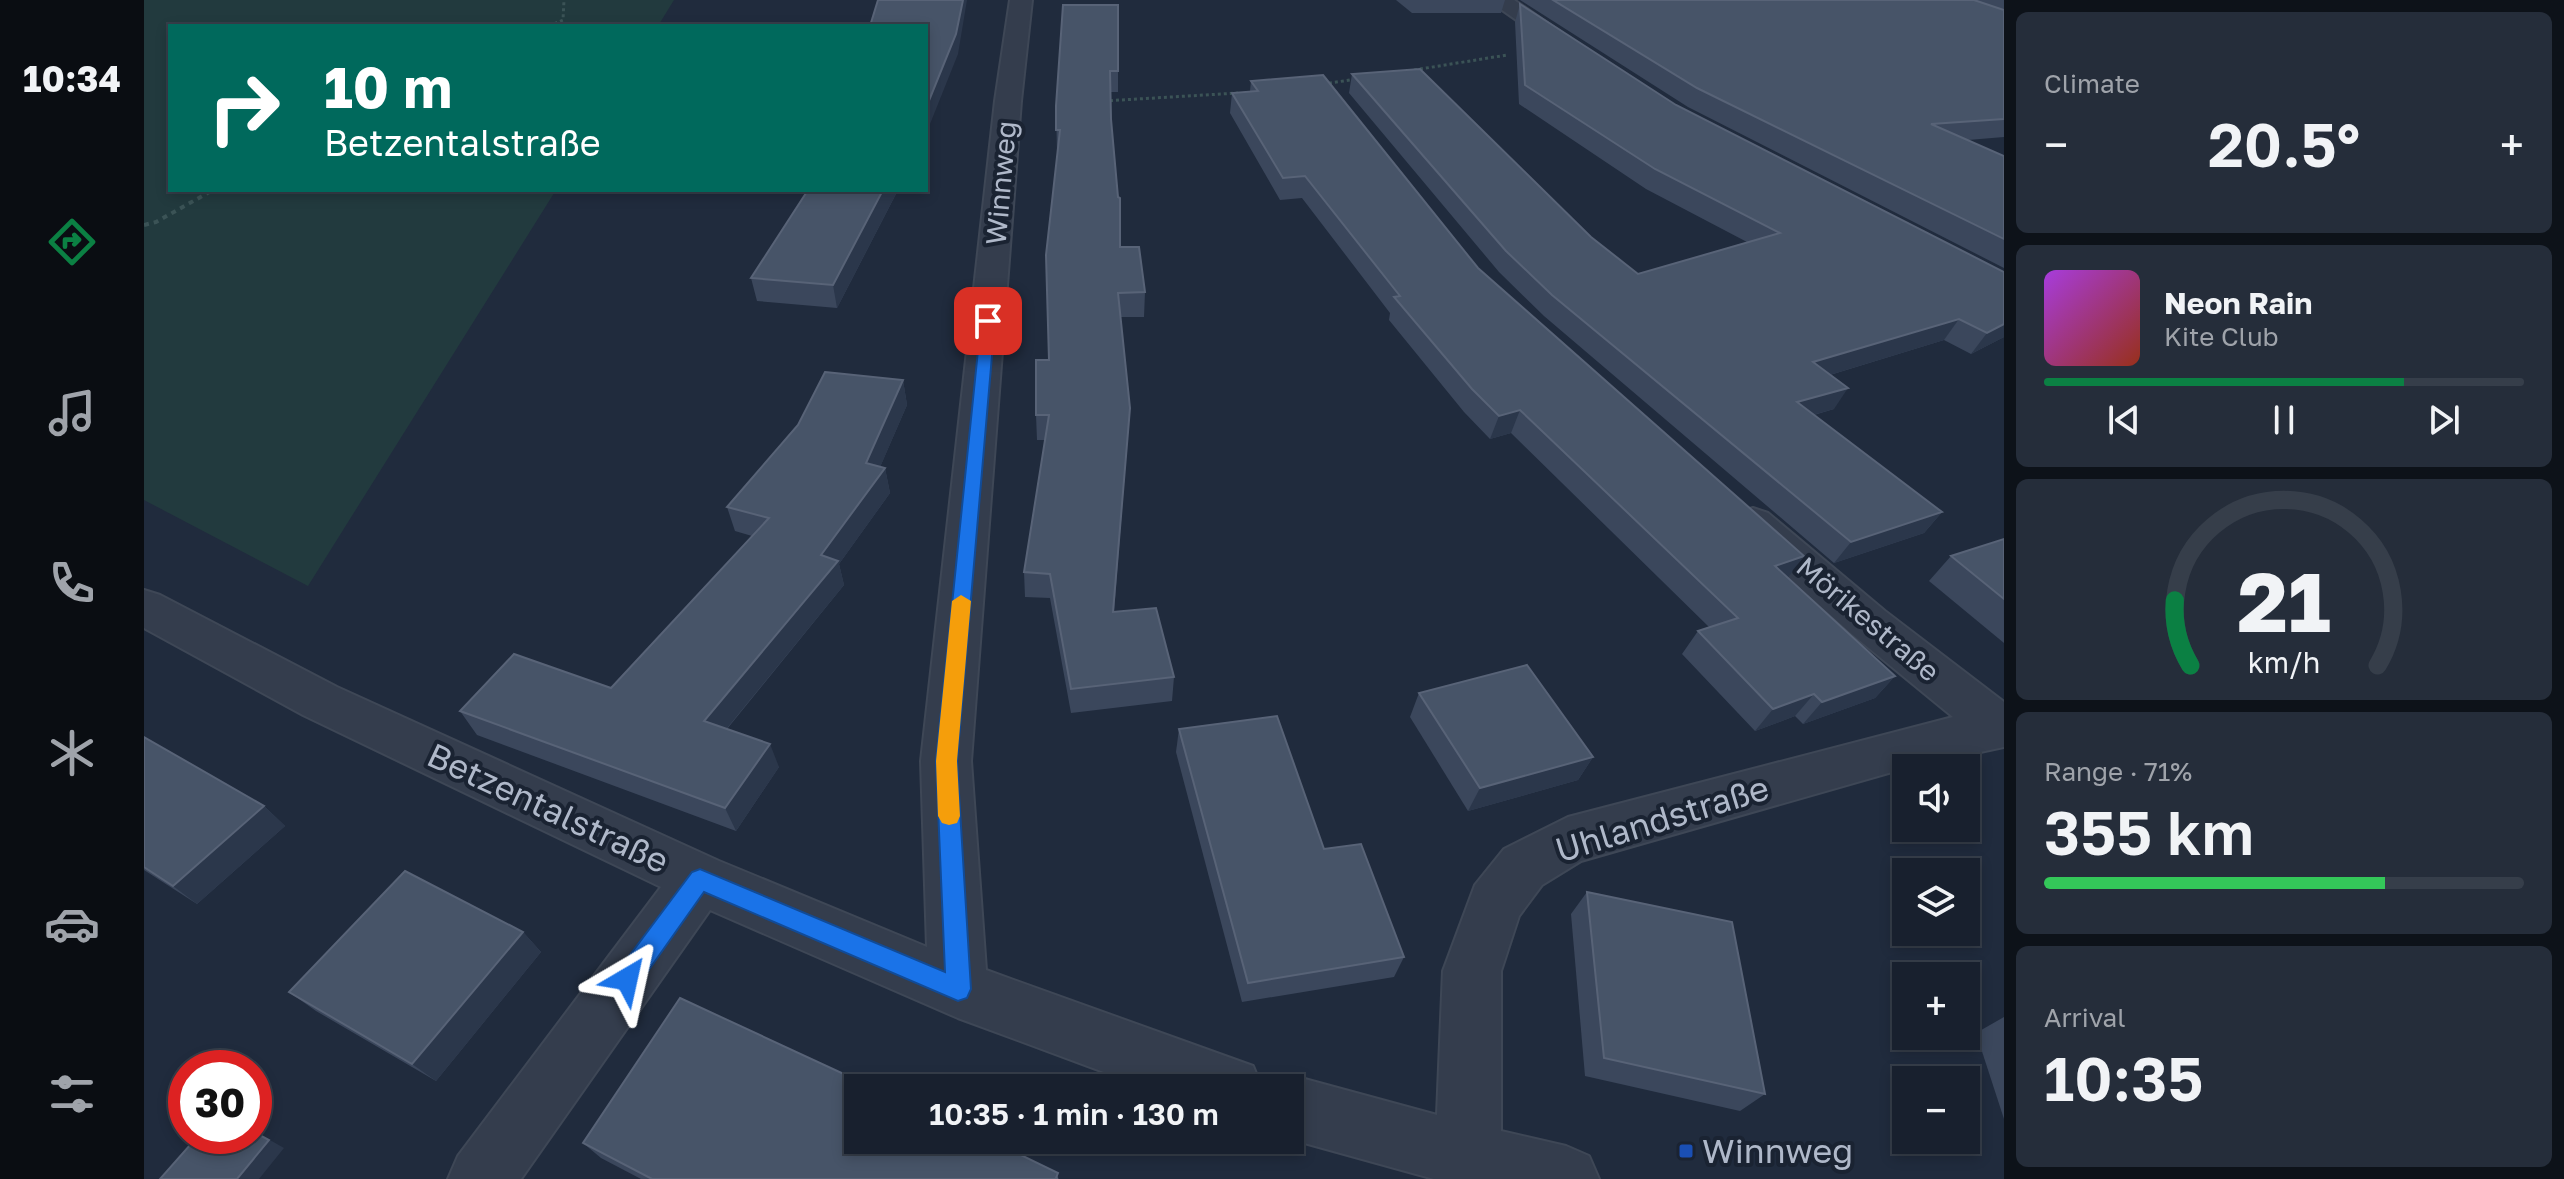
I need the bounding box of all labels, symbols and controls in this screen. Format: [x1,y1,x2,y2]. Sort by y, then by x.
text: 10 m [324,53,452,120]
icon: right [192,56,296,160]
text: 10:34 [23,57,121,100]
text: Climate [2044,68,2140,99]
text: 20.5° [2208,108,2360,180]
text: − [2044,118,2068,171]
text: + [2500,118,2524,171]
street label: Winnweg [979,120,1022,246]
text: Betzentalstraße [324,121,601,164]
icon: directions [44,214,100,270]
text: Neon Rain [2164,285,2312,321]
pin [954,287,1022,355]
icon: arrive [966,299,1010,343]
text: Kite Club [2164,321,2279,352]
icon: music [44,385,100,441]
icon: previous [2102,398,2146,442]
icon: pause [2262,398,2306,442]
icon: next [2422,398,2466,442]
street label: Mörikestraße [1790,549,1946,688]
text: 21 [2237,549,2331,649]
icon: phone [44,555,100,611]
text: km/h [2248,645,2320,679]
icon: climate [44,725,100,781]
street label: Betzentalstraße [422,734,675,880]
map controls [1892,754,1980,1154]
button: sound [1892,754,1980,842]
text: Range · 71% [2044,756,2192,787]
street label: Uhlandstraße [1550,767,1773,869]
text: 355 km [2044,796,2254,868]
button: layers [1892,858,1980,946]
icon: car [44,896,100,952]
position arrow [585,937,669,1021]
button: + [1892,962,1980,1050]
text: Arrival [2044,1002,2125,1033]
text: 10:35 [2044,1042,2203,1114]
speed limit sign: 30 [168,1050,272,1154]
icon: filters [44,1066,100,1122]
button: − [1892,1066,1980,1154]
text: 10:35 · 1 min · 130 m [929,1096,1219,1132]
place label: Winnweg [1702,1130,1853,1170]
marker: Winnweg [1677,1142,1695,1160]

